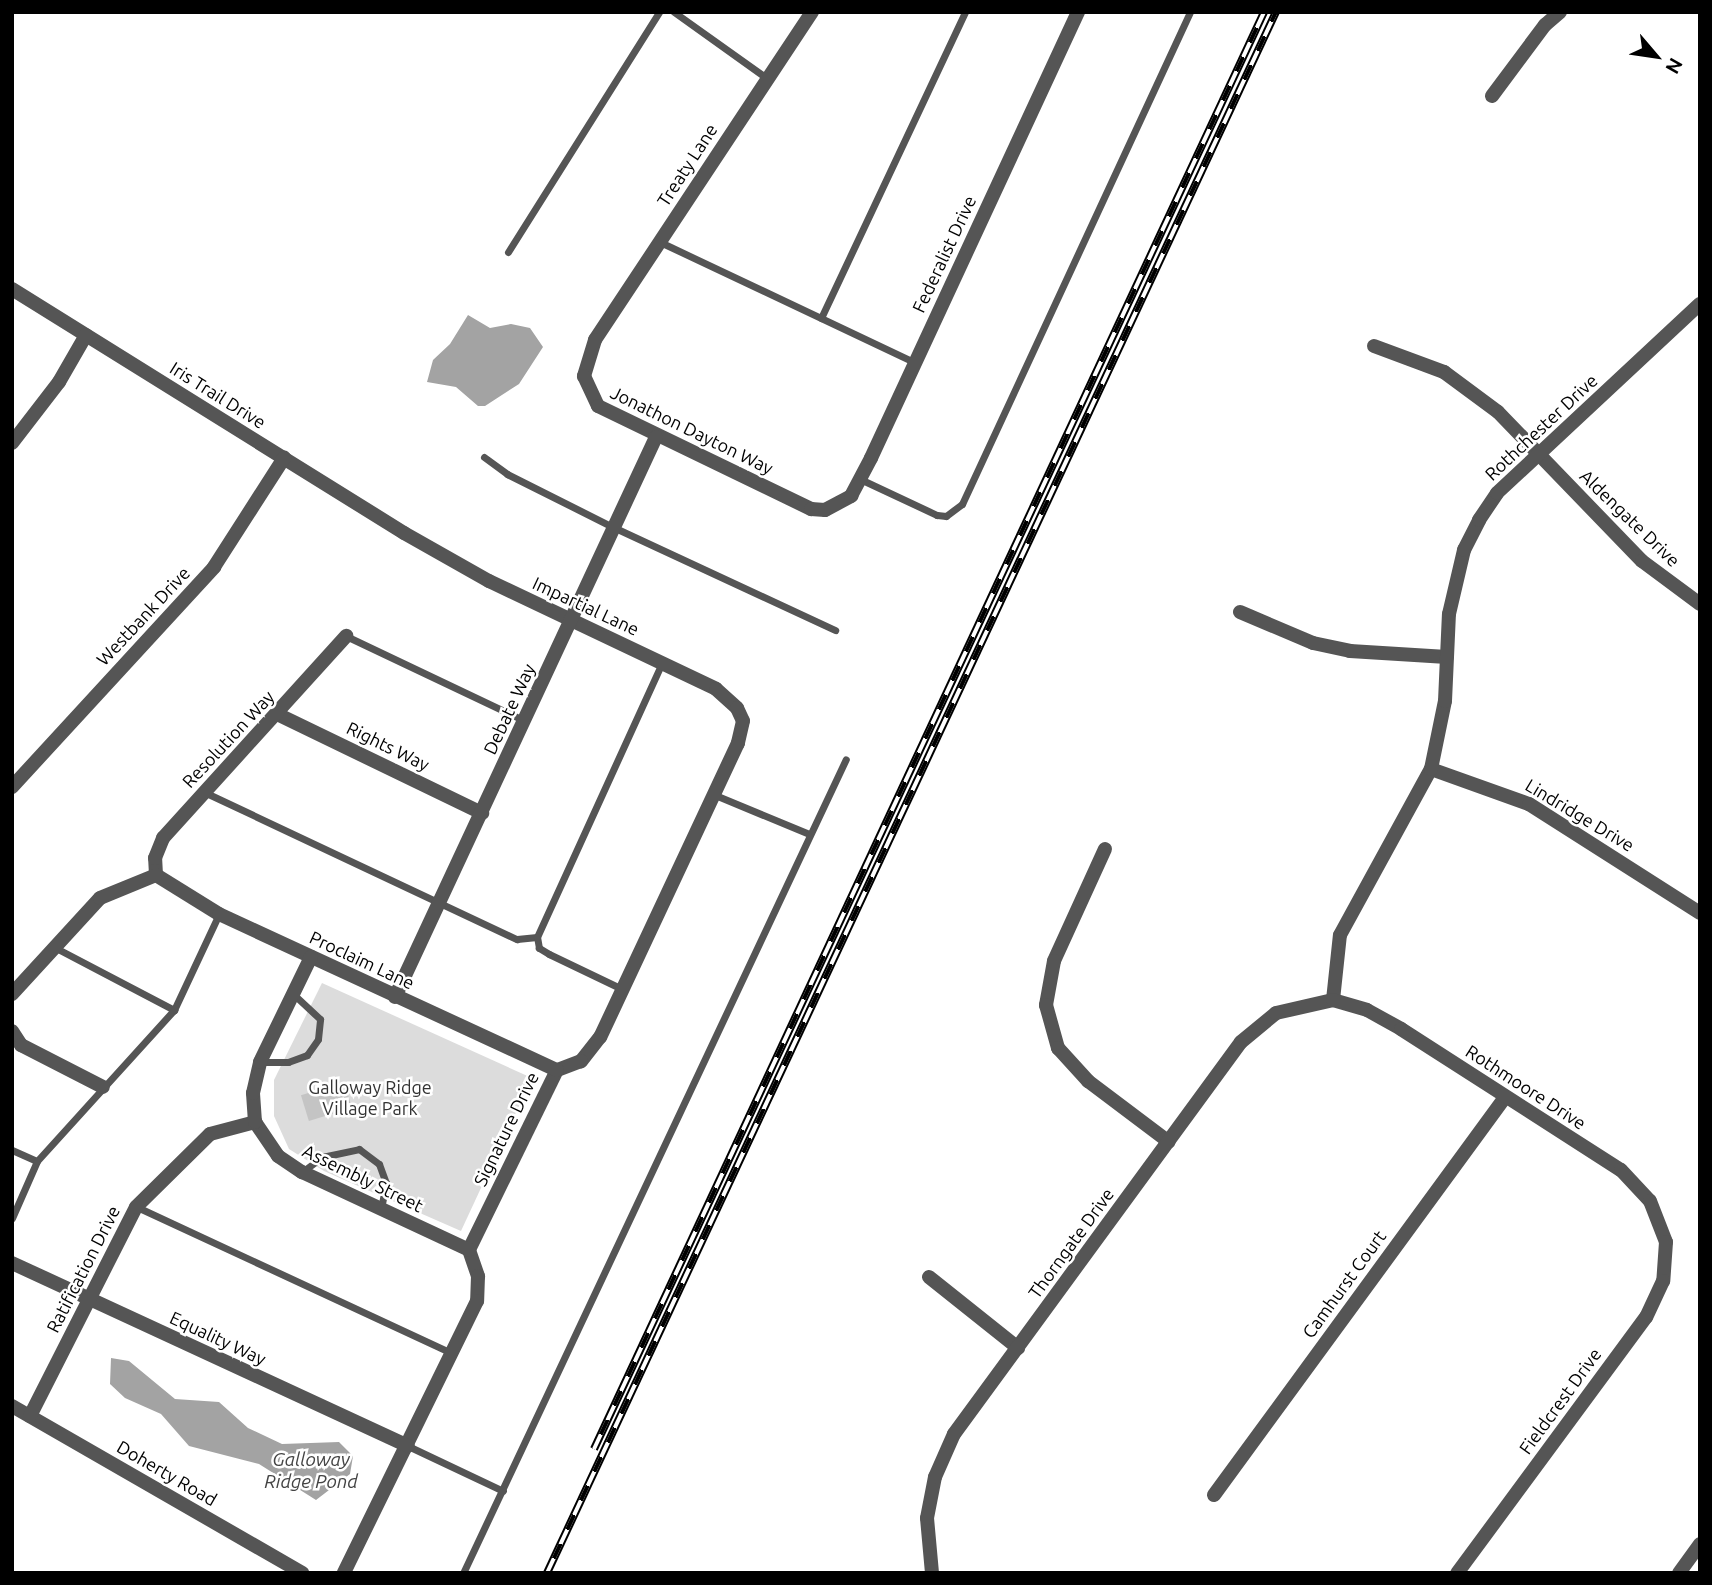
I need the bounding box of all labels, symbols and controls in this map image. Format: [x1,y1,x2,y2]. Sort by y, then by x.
north arrow [1621,21,1691,91]
text: N [1661,55,1687,78]
street label: Treaty Lane [652,120,722,210]
street label: Federalist Drive [907,192,981,316]
street label: Iris Trail Drive [166,357,270,433]
street label: Rothchester Drive [1480,369,1602,485]
street label: Jonathon Dayton Way [607,381,777,479]
street label: Aldengate Drive [1576,465,1684,571]
street label: Westbank Drive [92,562,194,670]
street label: Impartial Lane [529,572,643,640]
street label: Debate Way [479,660,539,758]
street label: Resolution Way [177,686,279,792]
street label: Rights Way [343,717,433,775]
street label: Lindridge Drive [1522,774,1638,856]
street label: Proclaim Lane [306,926,418,994]
street label: Rothmoore Drive [1462,1040,1590,1134]
street label: Signature Drive [469,1068,543,1190]
park label: Galloway Ridge Village Park [308,1077,432,1120]
street label: Assembly Street [299,1140,427,1216]
street label: Thorngate Drive [1024,1184,1118,1302]
street label: Ratification Drive [42,1202,124,1336]
street label: Camhurst Court [1298,1226,1390,1342]
street label: Equality Way [167,1306,269,1370]
street label: Fieldcrest Drive [1514,1344,1606,1458]
street label: Doherty Road [113,1436,221,1510]
water label: Galloway Ridge Pond [264,1449,358,1493]

